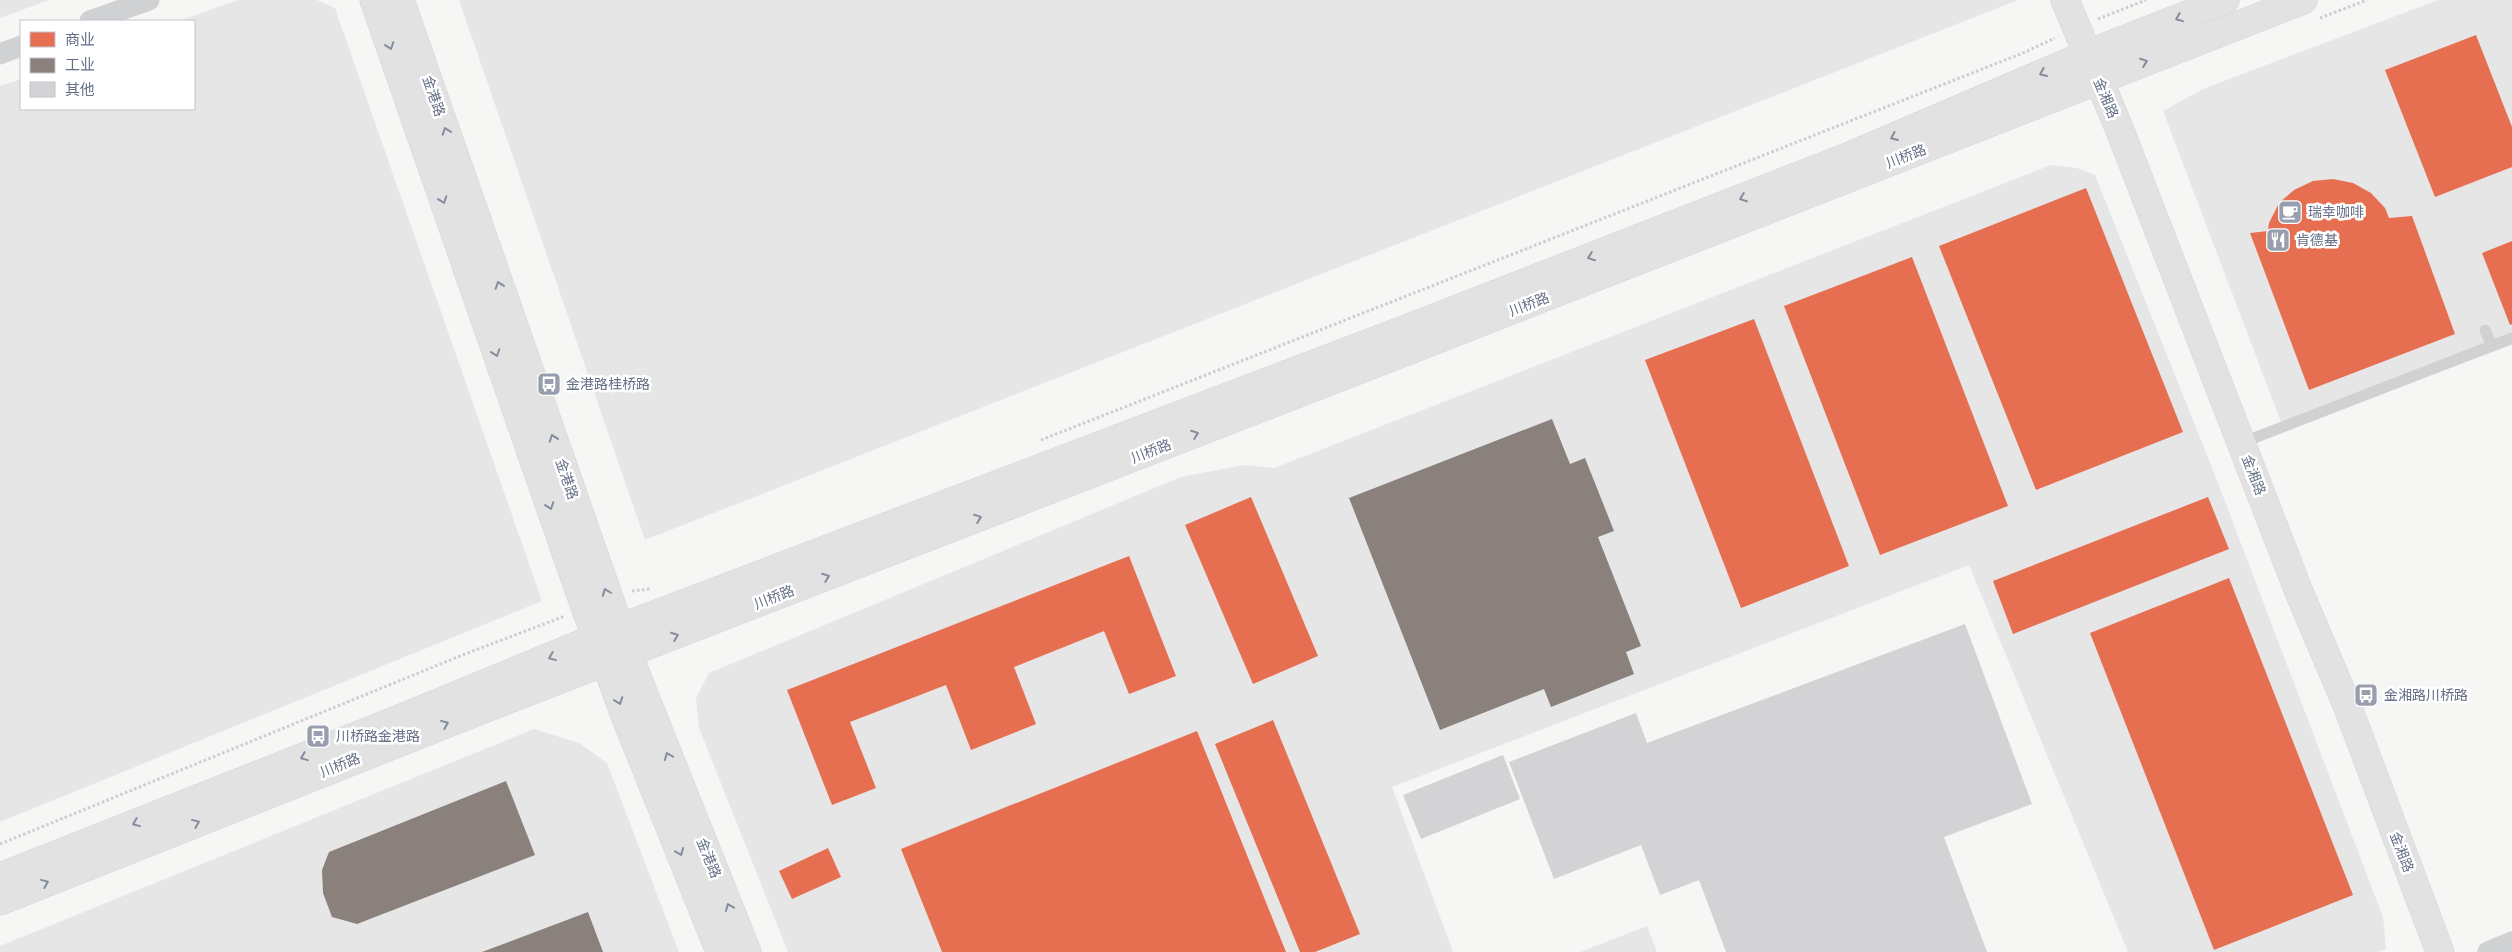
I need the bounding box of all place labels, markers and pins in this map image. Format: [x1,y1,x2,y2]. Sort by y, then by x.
cafe icon: 瑞幸咖啡 [2277,199,2303,225]
place label: 瑞幸咖啡 [2308,204,2364,220]
restaurant icon: 肯德基 [2265,227,2291,253]
place label: 肯德基 [2296,232,2338,248]
bus stop icon: 金港路桂桥路 [536,371,562,397]
place label: 金港路桂桥路 [566,376,650,392]
bus stop icon: 金湘路川桥路 [2353,682,2379,708]
place label: 金湘路川桥路 [2384,687,2468,703]
bus stop icon: 川桥路金港路 [305,723,331,749]
place label: 川桥路金港路 [336,728,420,744]

